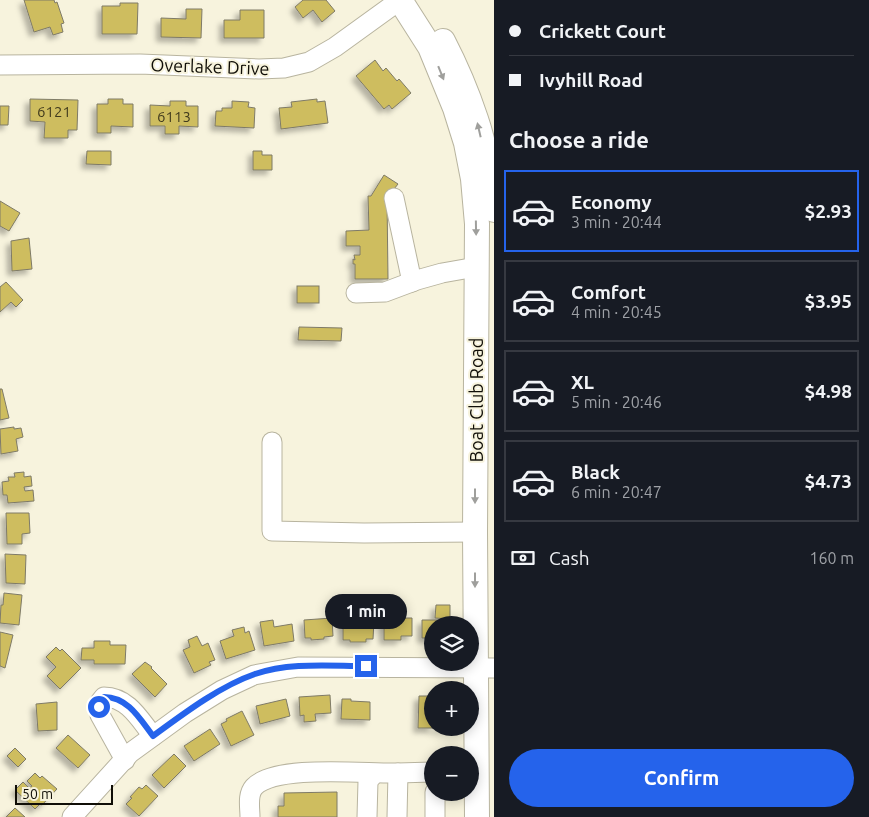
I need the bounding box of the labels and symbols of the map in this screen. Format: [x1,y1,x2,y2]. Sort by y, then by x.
street label: Overlake Drive [150,54,270,78]
one-way arrow [437,66,445,80]
house number: 6121 [37,103,71,120]
house number: 6113 [157,108,191,125]
one-way arrow [475,122,483,138]
one-way arrow [473,220,481,236]
street label: Boat Club Road [466,338,486,462]
one-way arrow [471,488,479,504]
one-way arrow [472,573,480,589]
callout: 1 min [325,594,407,628]
route end [355,655,377,677]
route start [88,696,110,718]
scale bar [15,782,112,805]

